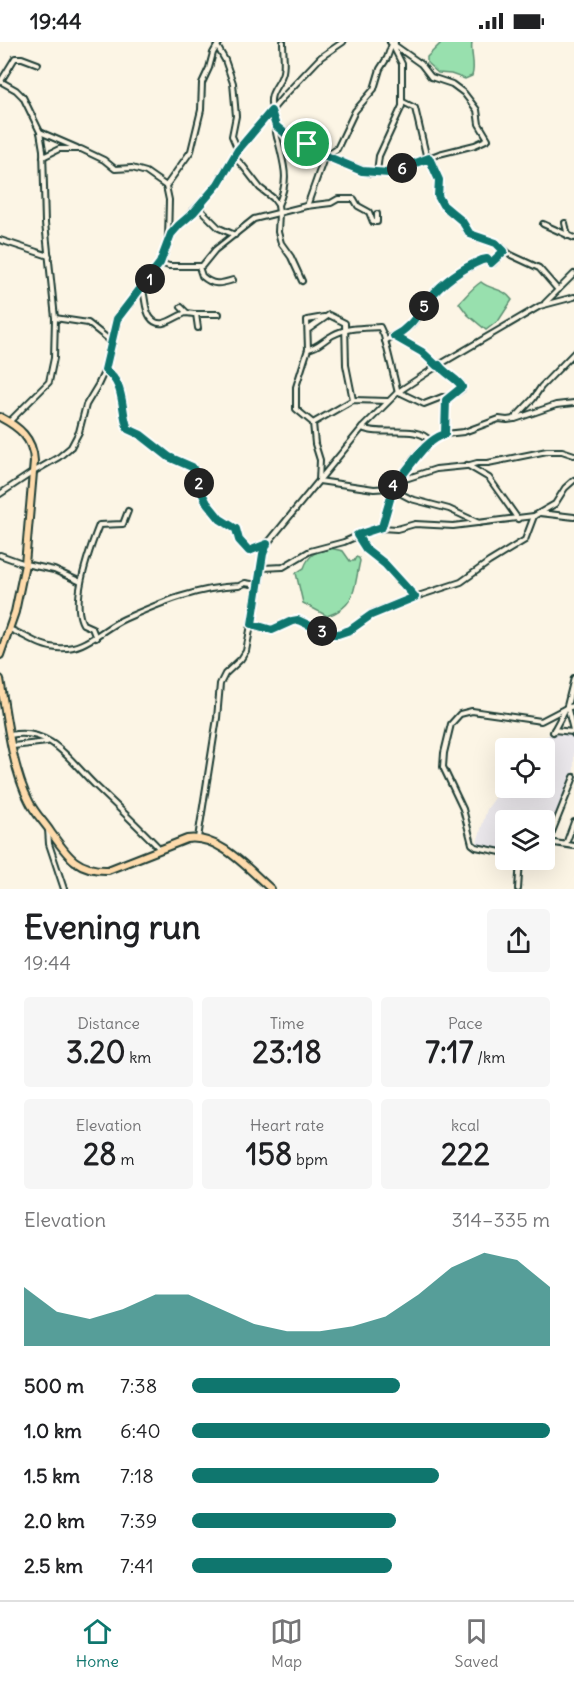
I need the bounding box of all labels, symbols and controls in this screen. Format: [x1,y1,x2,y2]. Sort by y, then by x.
text: 19:44 [30,7,82,35]
pin [281,118,332,169]
icon: arrive [290,127,323,160]
pin: 6 [387,153,417,183]
text: 6 [397,158,407,178]
pin: 1 [135,264,165,294]
text: 1 [147,269,153,289]
pin: 5 [409,291,439,321]
text: 5 [419,296,429,316]
pin: 2 [184,468,214,498]
pin: 4 [378,470,408,500]
text: 2 [195,473,203,493]
text: 4 [388,475,398,495]
pin: 3 [307,616,337,646]
text: 3 [317,621,327,641]
map controls [495,738,555,870]
button: locate [495,738,555,798]
button: layers [495,810,555,870]
text: Evening run [24,906,200,948]
button: share [487,909,550,972]
text: 19:44 [24,950,71,975]
text: Distance [77,1013,140,1033]
text: Time [270,1013,304,1033]
text: Pace [448,1013,483,1033]
text: 3.20 [66,1033,125,1071]
text: 23:18 [252,1033,322,1071]
text: 7:17 [425,1033,473,1071]
text: km [125,1047,151,1067]
text: /km [473,1047,505,1067]
text: Elevation [76,1115,142,1135]
text: Heart rate [250,1115,324,1135]
text: kcal [451,1115,480,1135]
text: 28 [83,1135,117,1173]
text: 158 [246,1135,292,1173]
text: 222 [441,1135,490,1173]
text: m [117,1149,134,1169]
text: bpm [292,1149,328,1169]
text: Elevation [24,1207,106,1232]
text: 314–335 m [451,1207,550,1232]
text: 500 m [24,1373,84,1398]
text: 7:38 [120,1373,157,1398]
text: 1.0 km [24,1418,82,1443]
text: 6:40 [120,1418,161,1443]
text: 1.5 km [24,1463,80,1488]
text: 7:18 [120,1463,154,1488]
text: 2.0 km [24,1508,85,1533]
text: 7:39 [120,1508,157,1533]
text: 2.5 km [24,1553,83,1578]
text: 7:41 [120,1553,154,1578]
tab: Home [76,1615,119,1671]
tab: Map [270,1615,303,1671]
tab: Saved [455,1615,498,1671]

